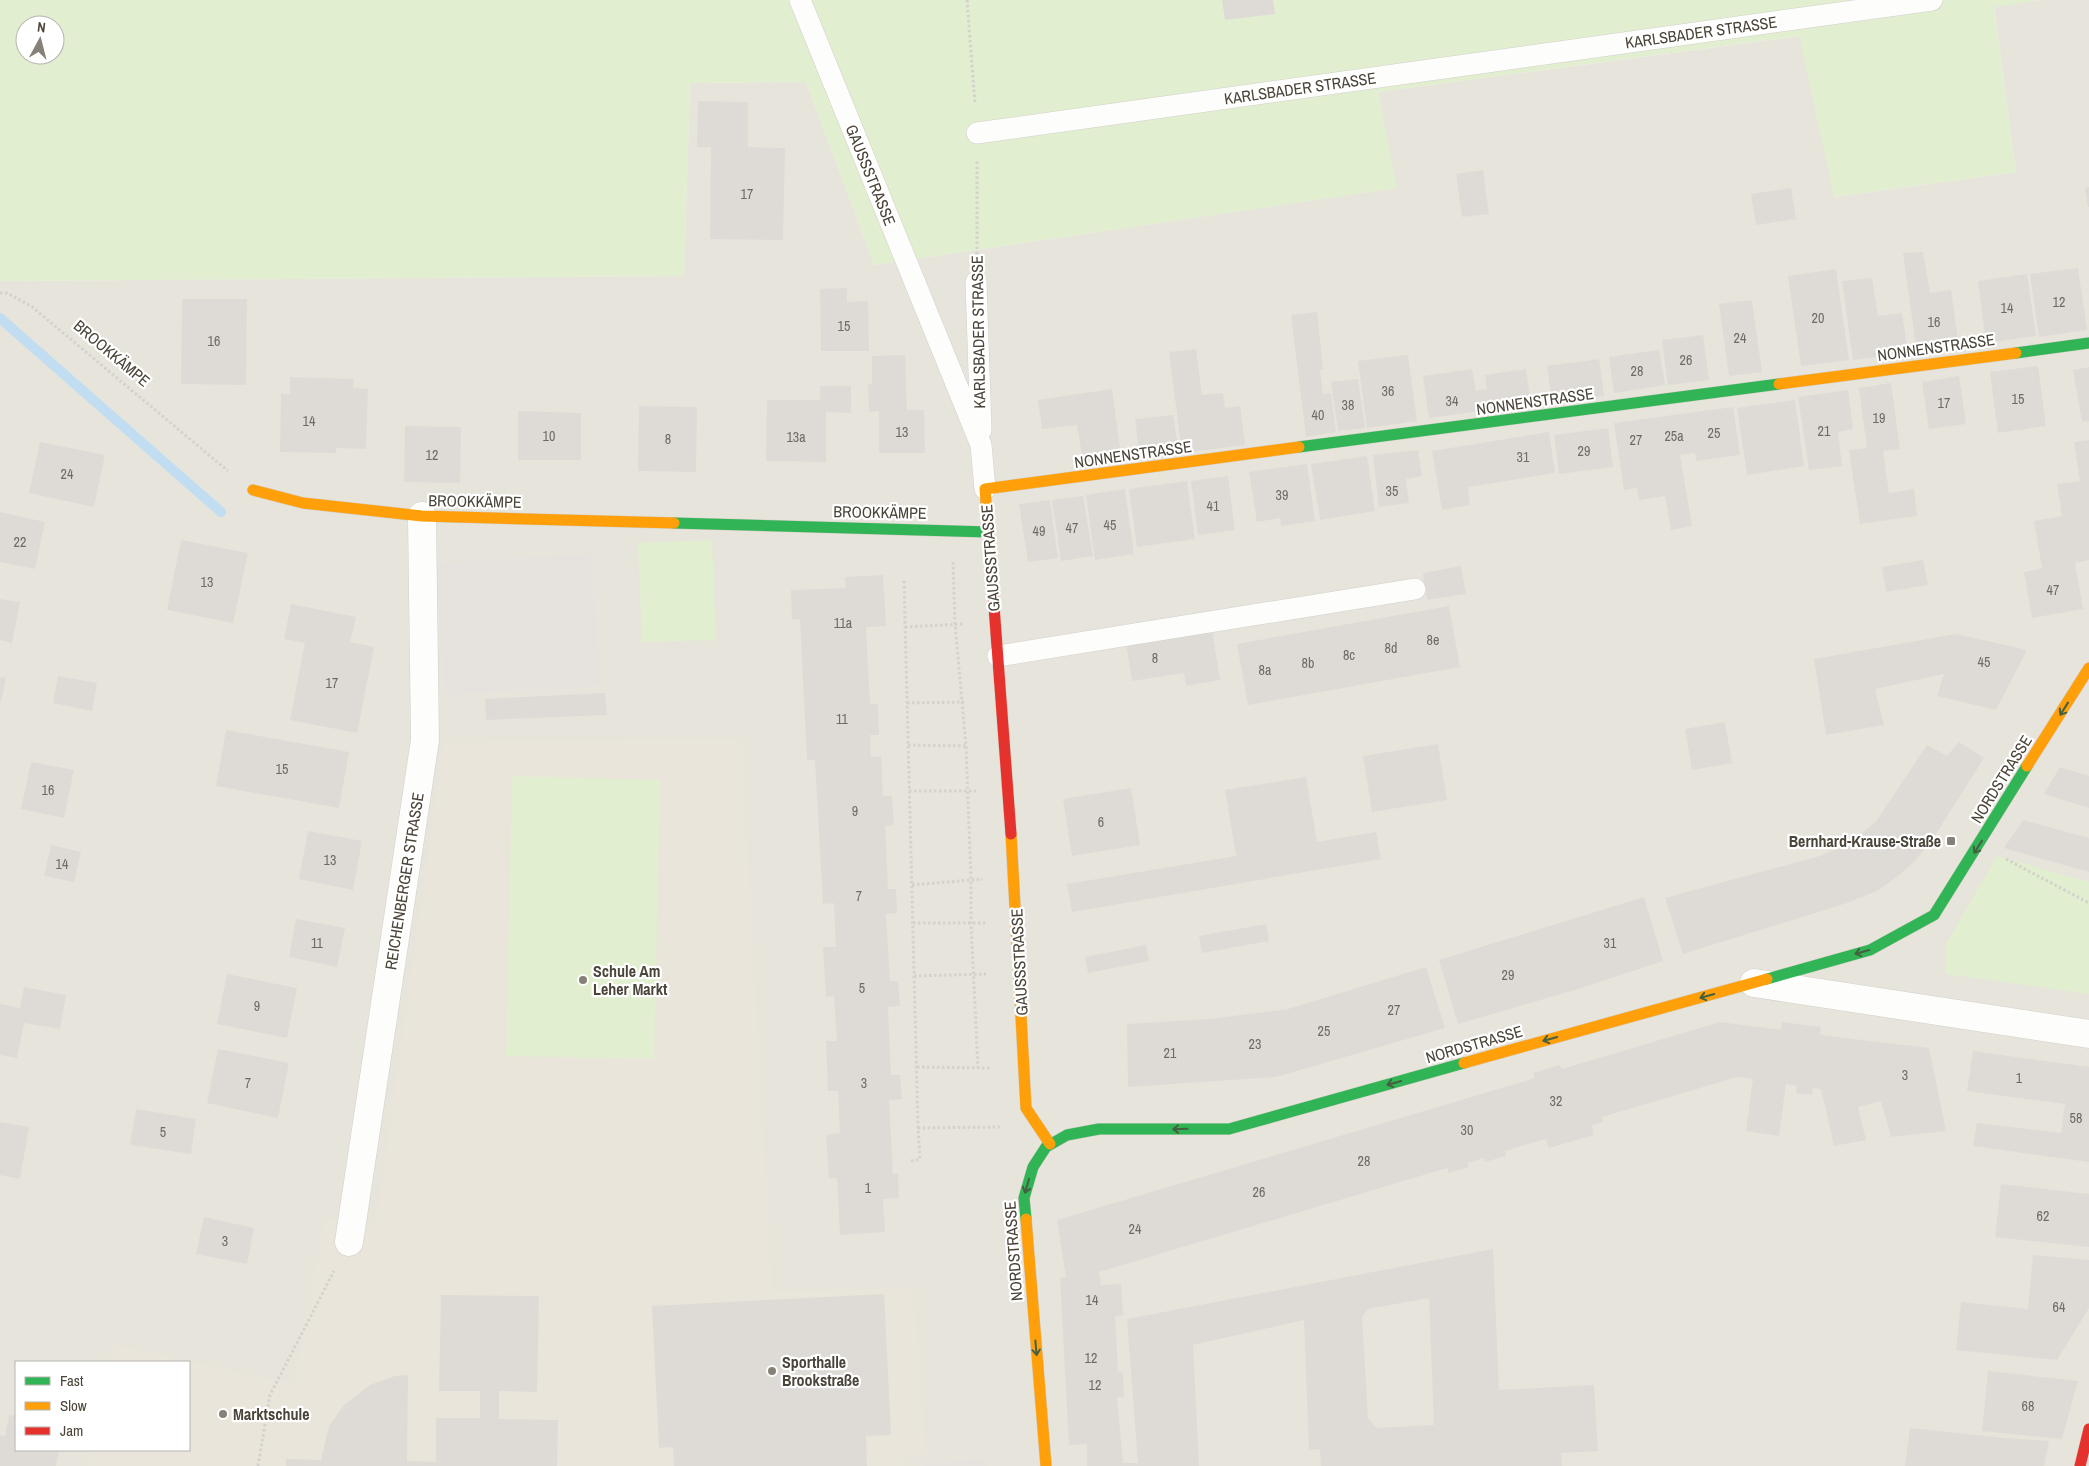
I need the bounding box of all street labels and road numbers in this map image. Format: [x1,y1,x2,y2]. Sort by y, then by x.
street label: KARLSBADER STRASSE [1624,10,1778,54]
street label: KARLSBADER STRASSE [1223,66,1377,110]
street label: GAUSSSTRASSE [841,121,901,229]
street label: KARLSBADER STRASSE [966,255,990,409]
street label: BROOKKÄMPE [69,315,155,391]
street label: NONNENSTRASSE [1876,328,1996,366]
street label: NONNENSTRASSE [1475,382,1595,420]
street label: NONNENSTRASSE [1073,435,1193,473]
street label: BROOKKÄMPE [428,489,522,513]
street label: BROOKKÄMPE [833,500,927,524]
street label: GAUSSSTRASSE [975,504,1005,612]
street label: NORDSTRASSE [1965,731,2037,827]
street label: REICHENBERGER STRASSE [379,791,429,971]
street label: GAUSSSTRASSE [1005,908,1033,1016]
street label: NORDSTRASSE [1423,1020,1525,1068]
street label: NORDSTRASSE [999,1200,1027,1302]

